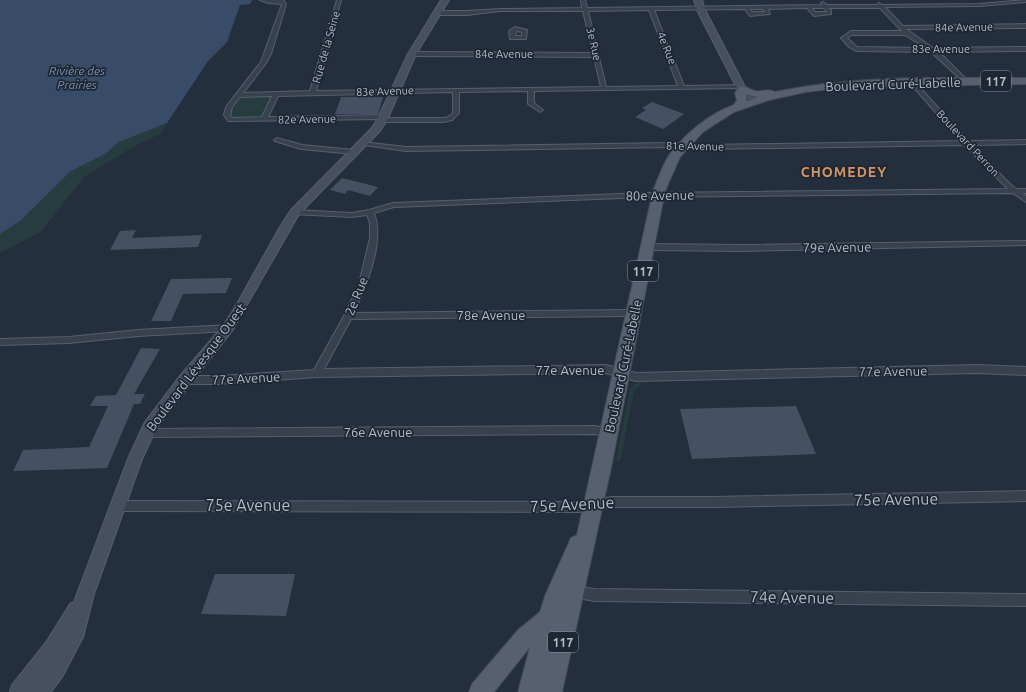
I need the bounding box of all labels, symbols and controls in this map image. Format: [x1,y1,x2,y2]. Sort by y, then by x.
street label: Rue de la Seine [310,9,342,85]
street label: 84e Avenue [935,20,993,34]
street label: 3e Rue [584,26,604,62]
street label: 4e Rue [655,30,679,66]
street label: 83e Avenue [912,43,970,55]
street label: 84e Avenue [475,48,533,60]
water label: Rivière des Prairies [49,64,105,91]
road number: 117 [981,71,1011,91]
street label: Boulevard Curé-Labelle [825,75,961,93]
street label: 83e Avenue [356,84,414,98]
street label: Boulevard Perron [934,107,1002,179]
street label: 82e Avenue [278,112,336,126]
street label: 81e Avenue [666,139,724,153]
district label: CHOMEDEY [801,164,887,180]
street label: 80e Avenue [626,187,694,203]
street label: 79e Avenue [803,239,871,255]
road number: 117 [628,261,658,281]
street label: 2e Rue [342,275,370,317]
street label: Boulevard Curé-Labelle [602,298,644,434]
street label: Boulevard Lévesque Ouest [143,301,249,433]
street label: 78e Avenue [457,308,525,322]
street label: 77e Avenue [536,363,604,377]
street label: 77e Avenue [859,363,927,379]
street label: 77e Avenue [211,369,281,387]
street label: 76e Avenue [344,425,412,439]
street label: 75e Avenue [854,489,938,509]
street label: 75e Avenue [529,493,615,515]
street label: 75e Avenue [206,496,290,514]
street label: 74e Avenue [750,587,834,607]
road number: 117 [548,632,578,652]

